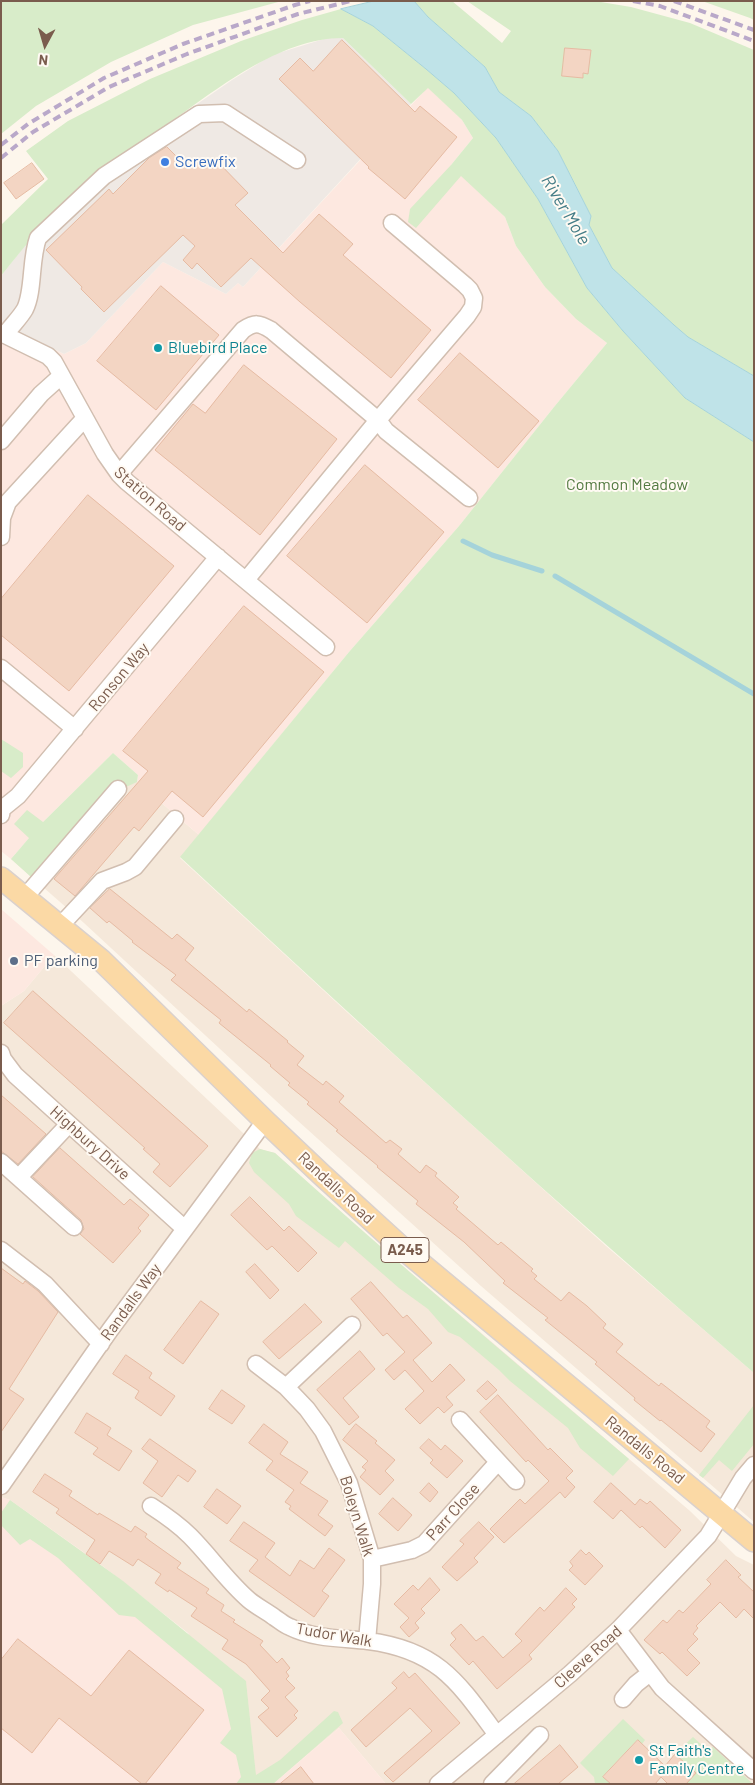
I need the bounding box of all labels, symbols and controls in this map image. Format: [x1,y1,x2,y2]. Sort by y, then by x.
north arrow [20,20,70,70]
text: N [38,51,49,69]
place label: Screwfix [175,152,236,172]
marker: Screwfix [159,156,171,168]
water label: River Mole [537,171,595,249]
place label: Bluebird Place [168,338,267,358]
marker: Bluebird Place [152,342,164,354]
street label: Station Road [110,463,190,535]
park label: Common Meadow [566,475,688,495]
street label: Ronson Way [85,639,153,715]
place label: PF parking [24,951,98,971]
marker: PF parking [8,955,20,967]
street label: Highbury Drive [46,1102,134,1184]
street label: Randalls Road [294,1148,378,1228]
road number: A245 [381,1238,429,1262]
street label: Randalls Way [97,1260,165,1344]
street label: Randalls Road [601,1412,689,1488]
street label: Boleyn Walk [336,1473,378,1559]
street label: Parr Close [422,1479,484,1545]
street label: Tudor Walk [295,1619,373,1651]
street label: Cleeve Road [550,1622,626,1692]
place label: St Faith's Family Centre [649,1741,744,1779]
marker: St Faith's Family Centre [633,1754,645,1766]

